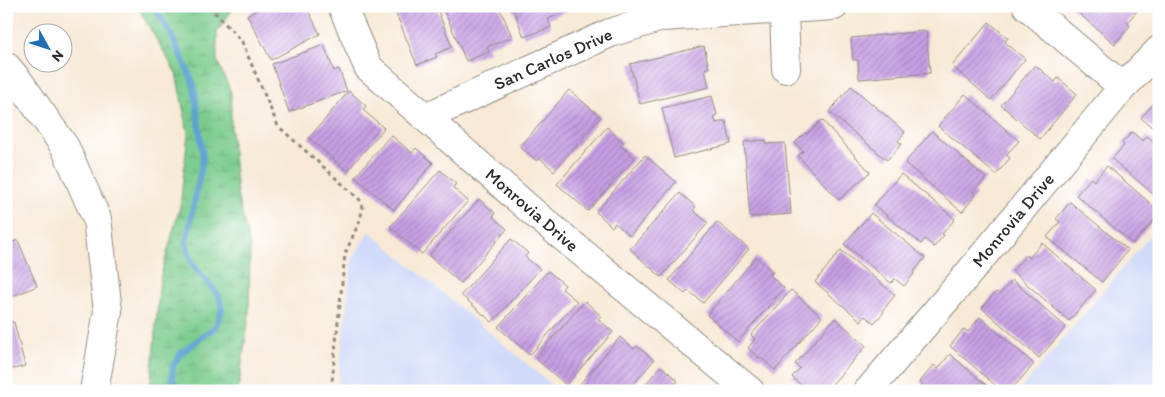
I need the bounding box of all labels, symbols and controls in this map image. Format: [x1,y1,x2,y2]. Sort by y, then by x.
north arrow [22,22,72,72]
street label: San Carlos Drive [490,23,616,95]
text: N [48,47,67,65]
street label: Monrovia Drive [481,163,583,257]
street label: Monrovia Drive [967,168,1059,272]

